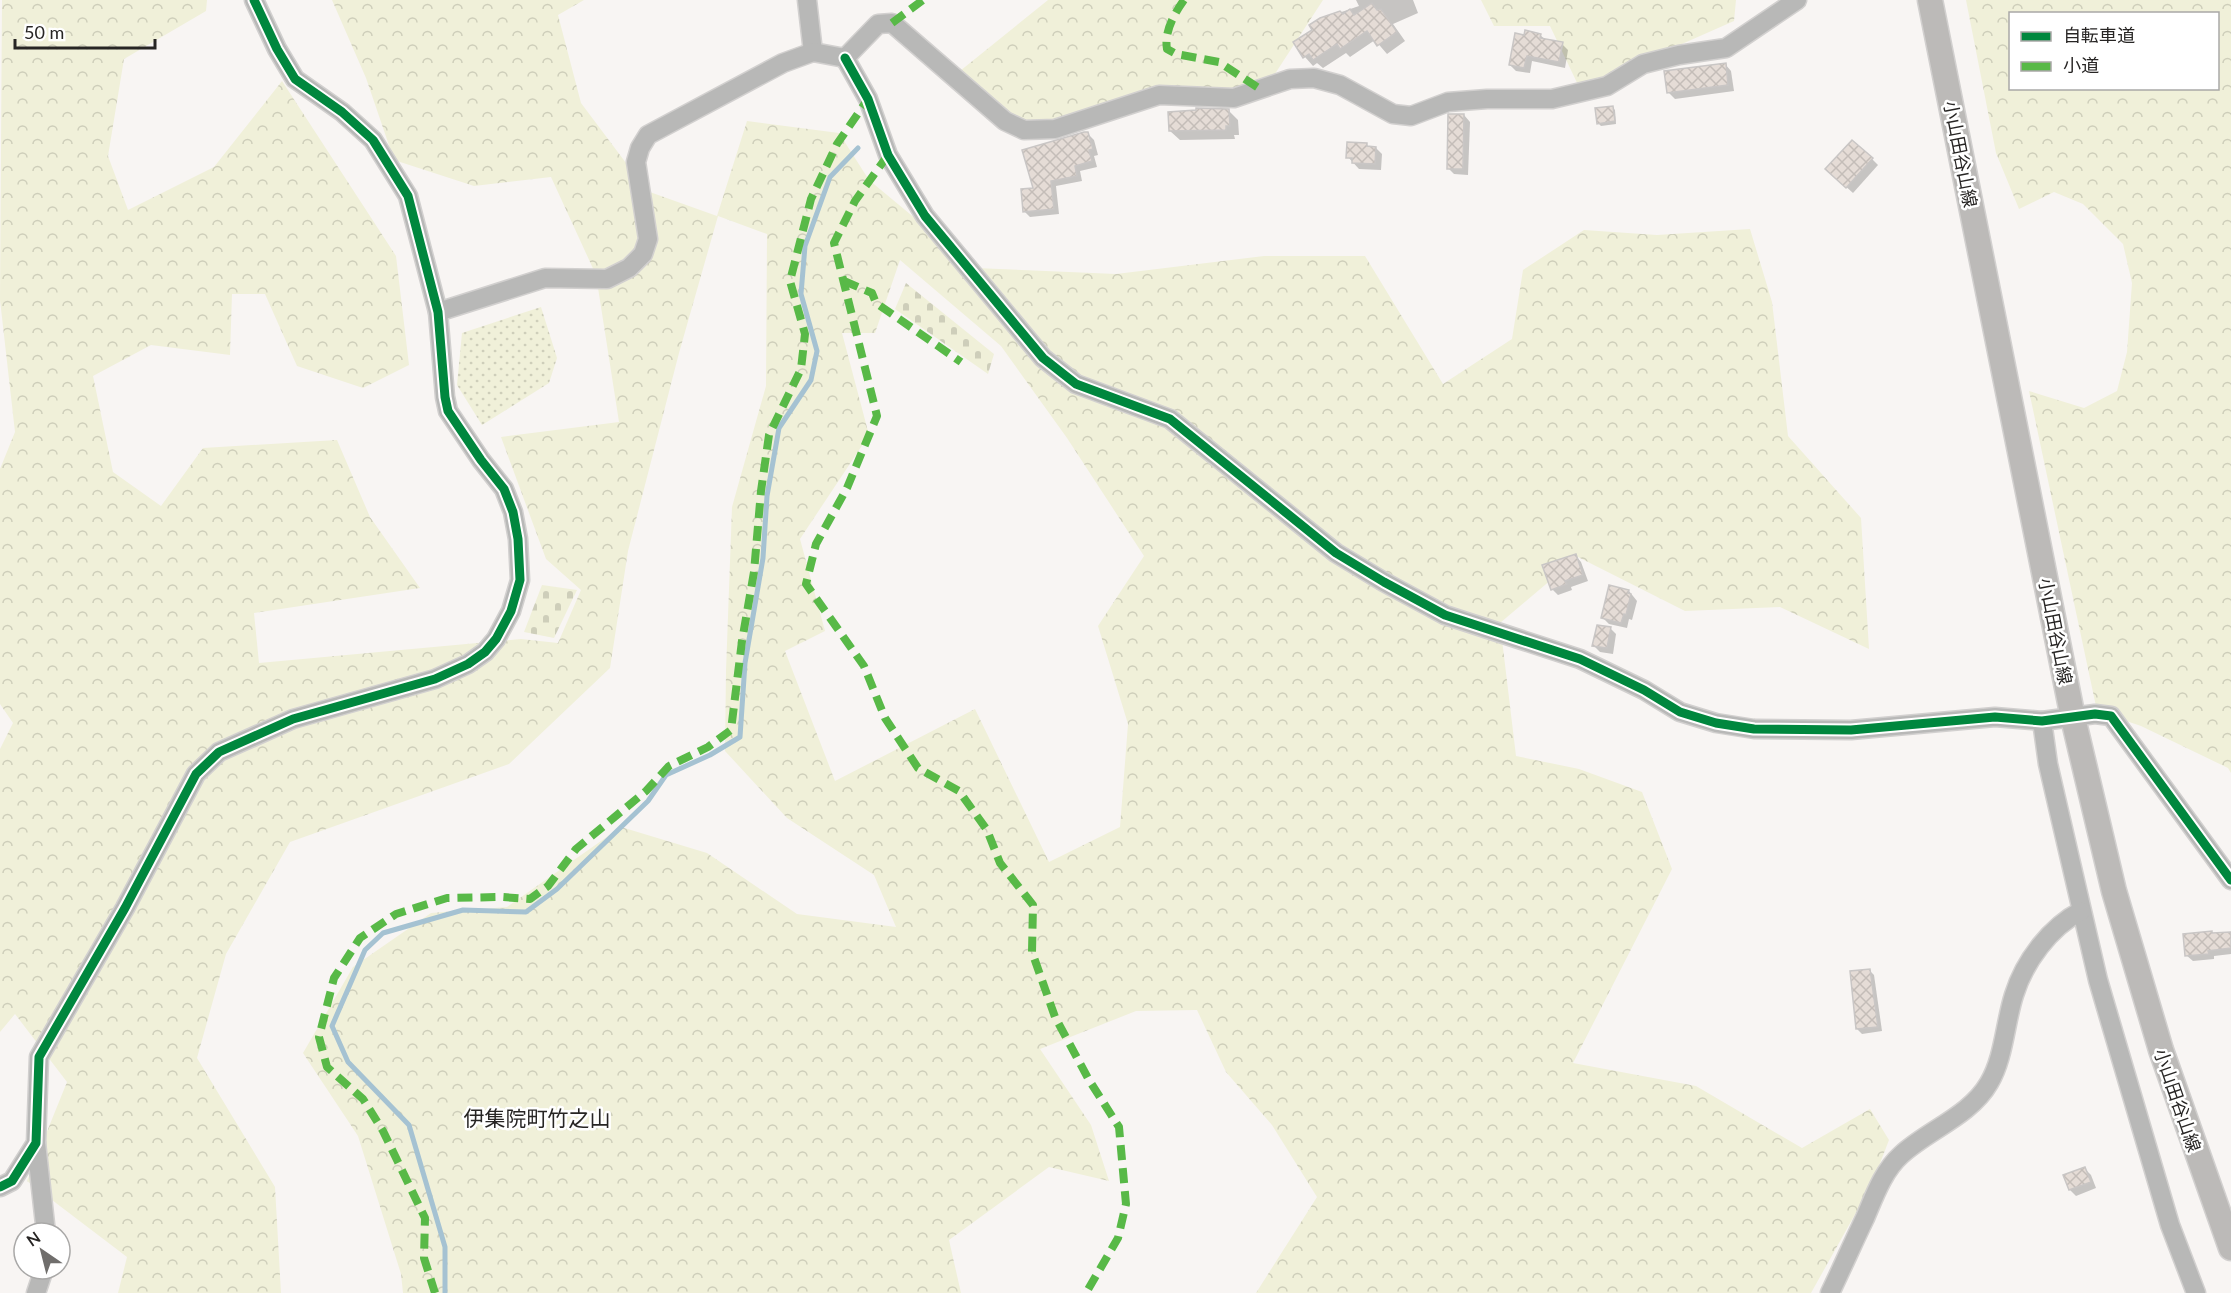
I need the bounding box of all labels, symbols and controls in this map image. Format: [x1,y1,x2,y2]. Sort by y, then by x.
scale bar [15,12,154,50]
legend [2009,12,2219,90]
text: 50 m [24,21,64,43]
text: 自転車道 [2063,24,2135,46]
text: 小道 [2063,54,2099,76]
street label: 小山田谷山線 [1940,99,1982,209]
street label: 小山田谷山線 [2035,576,2077,686]
street label: 小山田谷山線 [2150,1045,2206,1155]
district label: 伊集院町竹之山 [464,1105,611,1130]
north arrow [12,1221,72,1281]
text: N [23,1227,44,1250]

